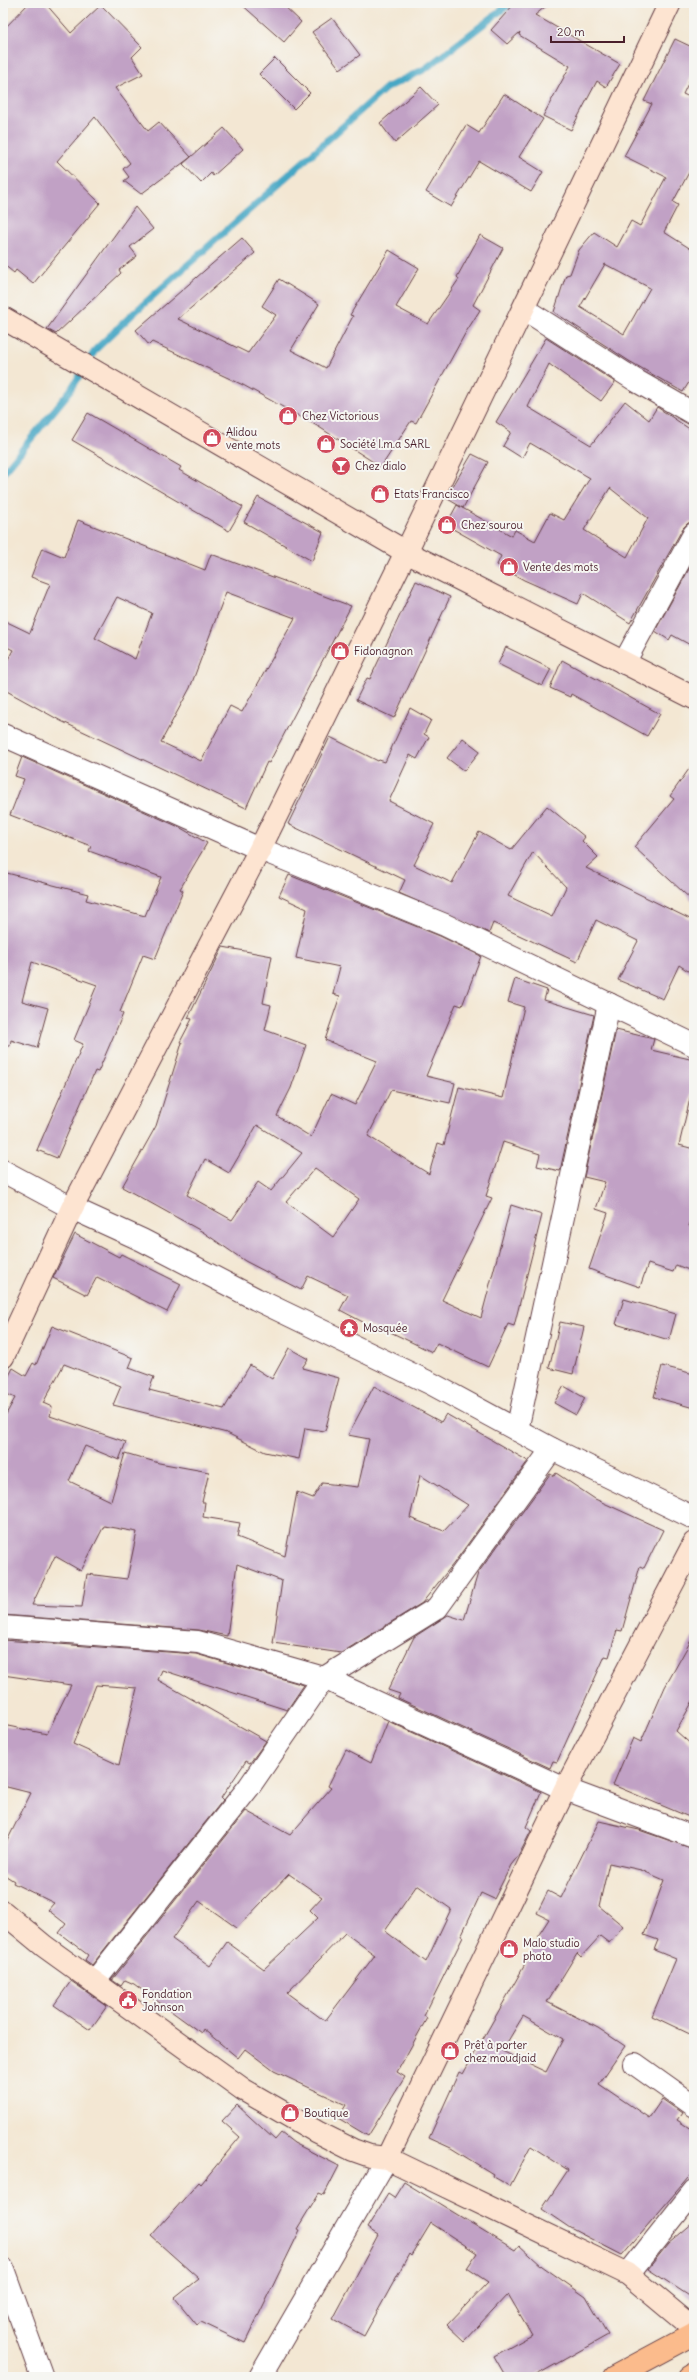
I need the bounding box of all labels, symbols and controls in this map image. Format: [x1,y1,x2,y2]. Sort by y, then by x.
scale bar [551,18,624,44]
text: 20 m [557,24,585,39]
shop icon: Chez Victorious [277,405,299,427]
place label: Chez Victorious [302,409,379,423]
place label: Alidou vente mots [226,425,280,452]
shop icon: Alidou vente mots [201,427,223,449]
shop icon: Société l.m.a SARL [315,433,337,455]
place label: Société l.m.a SARL [340,437,430,451]
bar icon: Chez dialo [330,455,352,477]
place label: Chez dialo [355,459,406,473]
shop icon: Etats Francisco [369,483,391,505]
place label: Etats Francisco [394,487,469,501]
shop icon: Chez sourou [436,514,458,536]
place label: Chez sourou [461,518,524,532]
shop icon: Vente des mots [498,556,520,578]
place label: Vente des mots [523,560,598,574]
shop icon: Fidonagnon [329,640,351,662]
place label: Fidonagnon [354,644,413,658]
temple icon: Mosquée [338,1317,360,1339]
place label: Mosquée [363,1321,407,1335]
place label: Malo studio photo [523,1936,580,1963]
shop icon: Malo studio photo [498,1938,520,1960]
place label: Fondation Johnson [142,1987,192,2014]
public building icon: Fondation Johnson [117,1989,139,2011]
place label: Prêt à porter chez moudjaid [464,2038,537,2065]
shop icon: Prêt à porter chez moudjaid [439,2040,461,2062]
shop icon: Boutique [279,2102,301,2124]
place label: Boutique [304,2106,348,2120]

